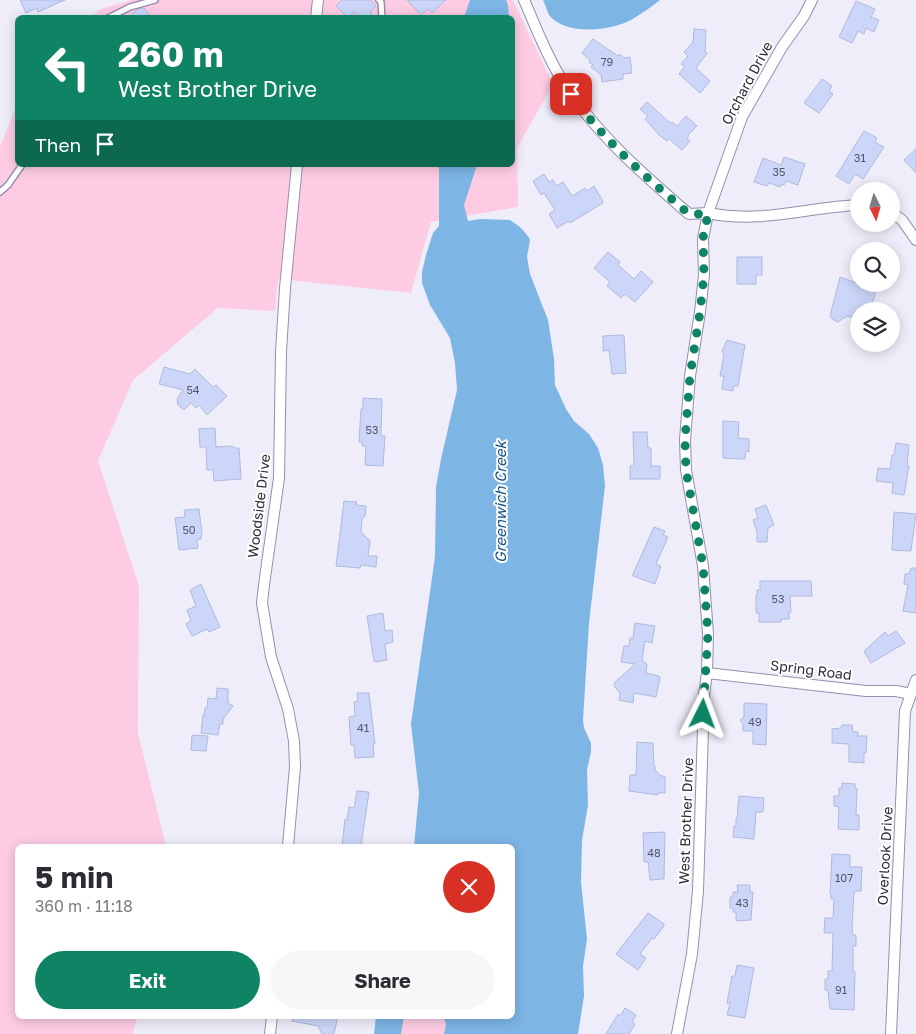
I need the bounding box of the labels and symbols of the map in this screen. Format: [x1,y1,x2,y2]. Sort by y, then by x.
street label: Orchard Drive [717,38,776,127]
house number: 79 [601,55,613,68]
pin [550,73,592,115]
house number: 31 [854,151,866,164]
house number: 35 [773,165,785,178]
north arrow [850,182,900,232]
house number: 54 [186,383,200,396]
house number: 53 [366,423,378,436]
water label: Greenwich Creek [491,440,509,563]
street label: Woodside Drive [244,453,273,559]
house number: 50 [182,523,196,536]
house number: 53 [772,592,784,605]
street label: Spring Road [769,656,853,683]
position arrow [676,687,728,739]
house number: 49 [748,715,762,728]
house number: 41 [357,721,369,734]
street label: West Brother Drive [675,757,696,885]
street label: Overlook Drive [873,806,896,906]
house number: 48 [647,846,661,859]
house number: 107 [835,871,853,884]
house number: 43 [735,896,749,909]
house number: 91 [835,983,847,996]

